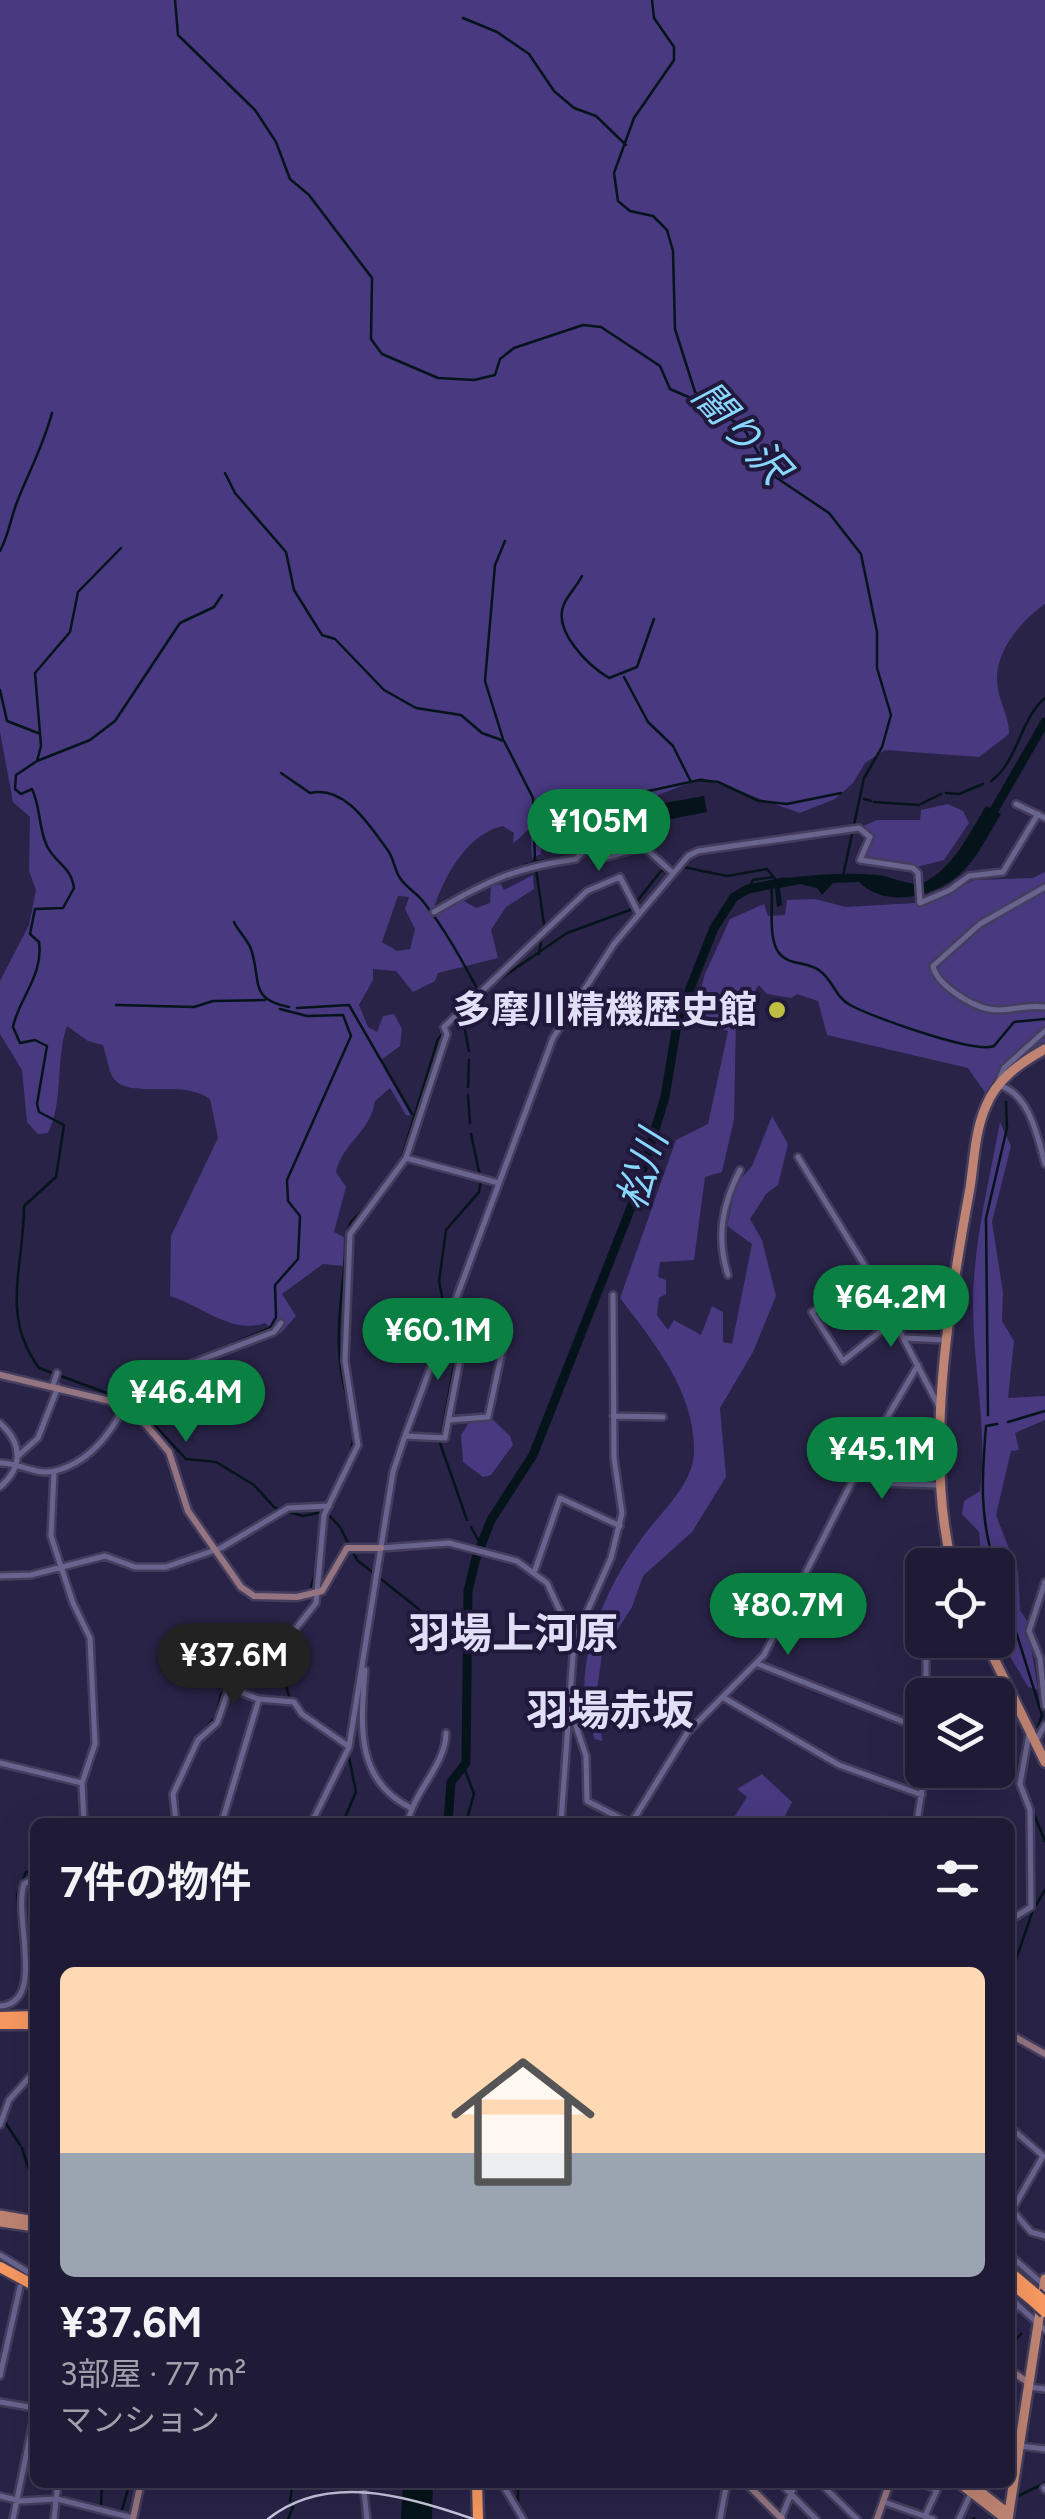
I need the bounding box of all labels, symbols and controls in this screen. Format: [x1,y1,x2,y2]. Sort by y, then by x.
water label: 闇り沢 [683,371,802,496]
pin: ¥105M [529,789,669,874]
text: ¥105M [549,802,649,840]
place label: 多摩川精機歴史館 [453,987,757,1033]
marker: 多摩川精機歴史館 [766,999,788,1021]
water label: 松川 [607,1121,678,1215]
pin: ¥64.2M [810,1265,972,1350]
text: ¥64.2M [835,1278,947,1316]
pin: ¥60.1M [357,1298,519,1383]
text: ¥60.1M [384,1311,492,1349]
pin: ¥46.4M [105,1360,267,1445]
text: ¥46.4M [129,1373,243,1411]
pin: ¥45.1M [801,1417,963,1502]
text: ¥45.1M [829,1430,935,1468]
map controls [905,1548,1015,1788]
button: locate [905,1548,1015,1658]
pin: ¥80.7M [707,1573,869,1658]
text: ¥80.7M [732,1586,844,1624]
district label: 羽場上河原 [408,1608,618,1659]
pin: ¥37.6M [153,1623,315,1708]
text: ¥37.6M [180,1636,288,1674]
button: layers [905,1678,1015,1788]
district label: 羽場赤坂 [526,1685,694,1736]
icon: filters [930,1851,985,1906]
text: 7件の物件 [60,1857,251,1908]
icon: home [433,2032,613,2212]
text: ¥37.6M [60,2297,203,2348]
text: 3部屋 · 77 m² [60,2355,246,2393]
text: マンション [60,2401,220,2439]

